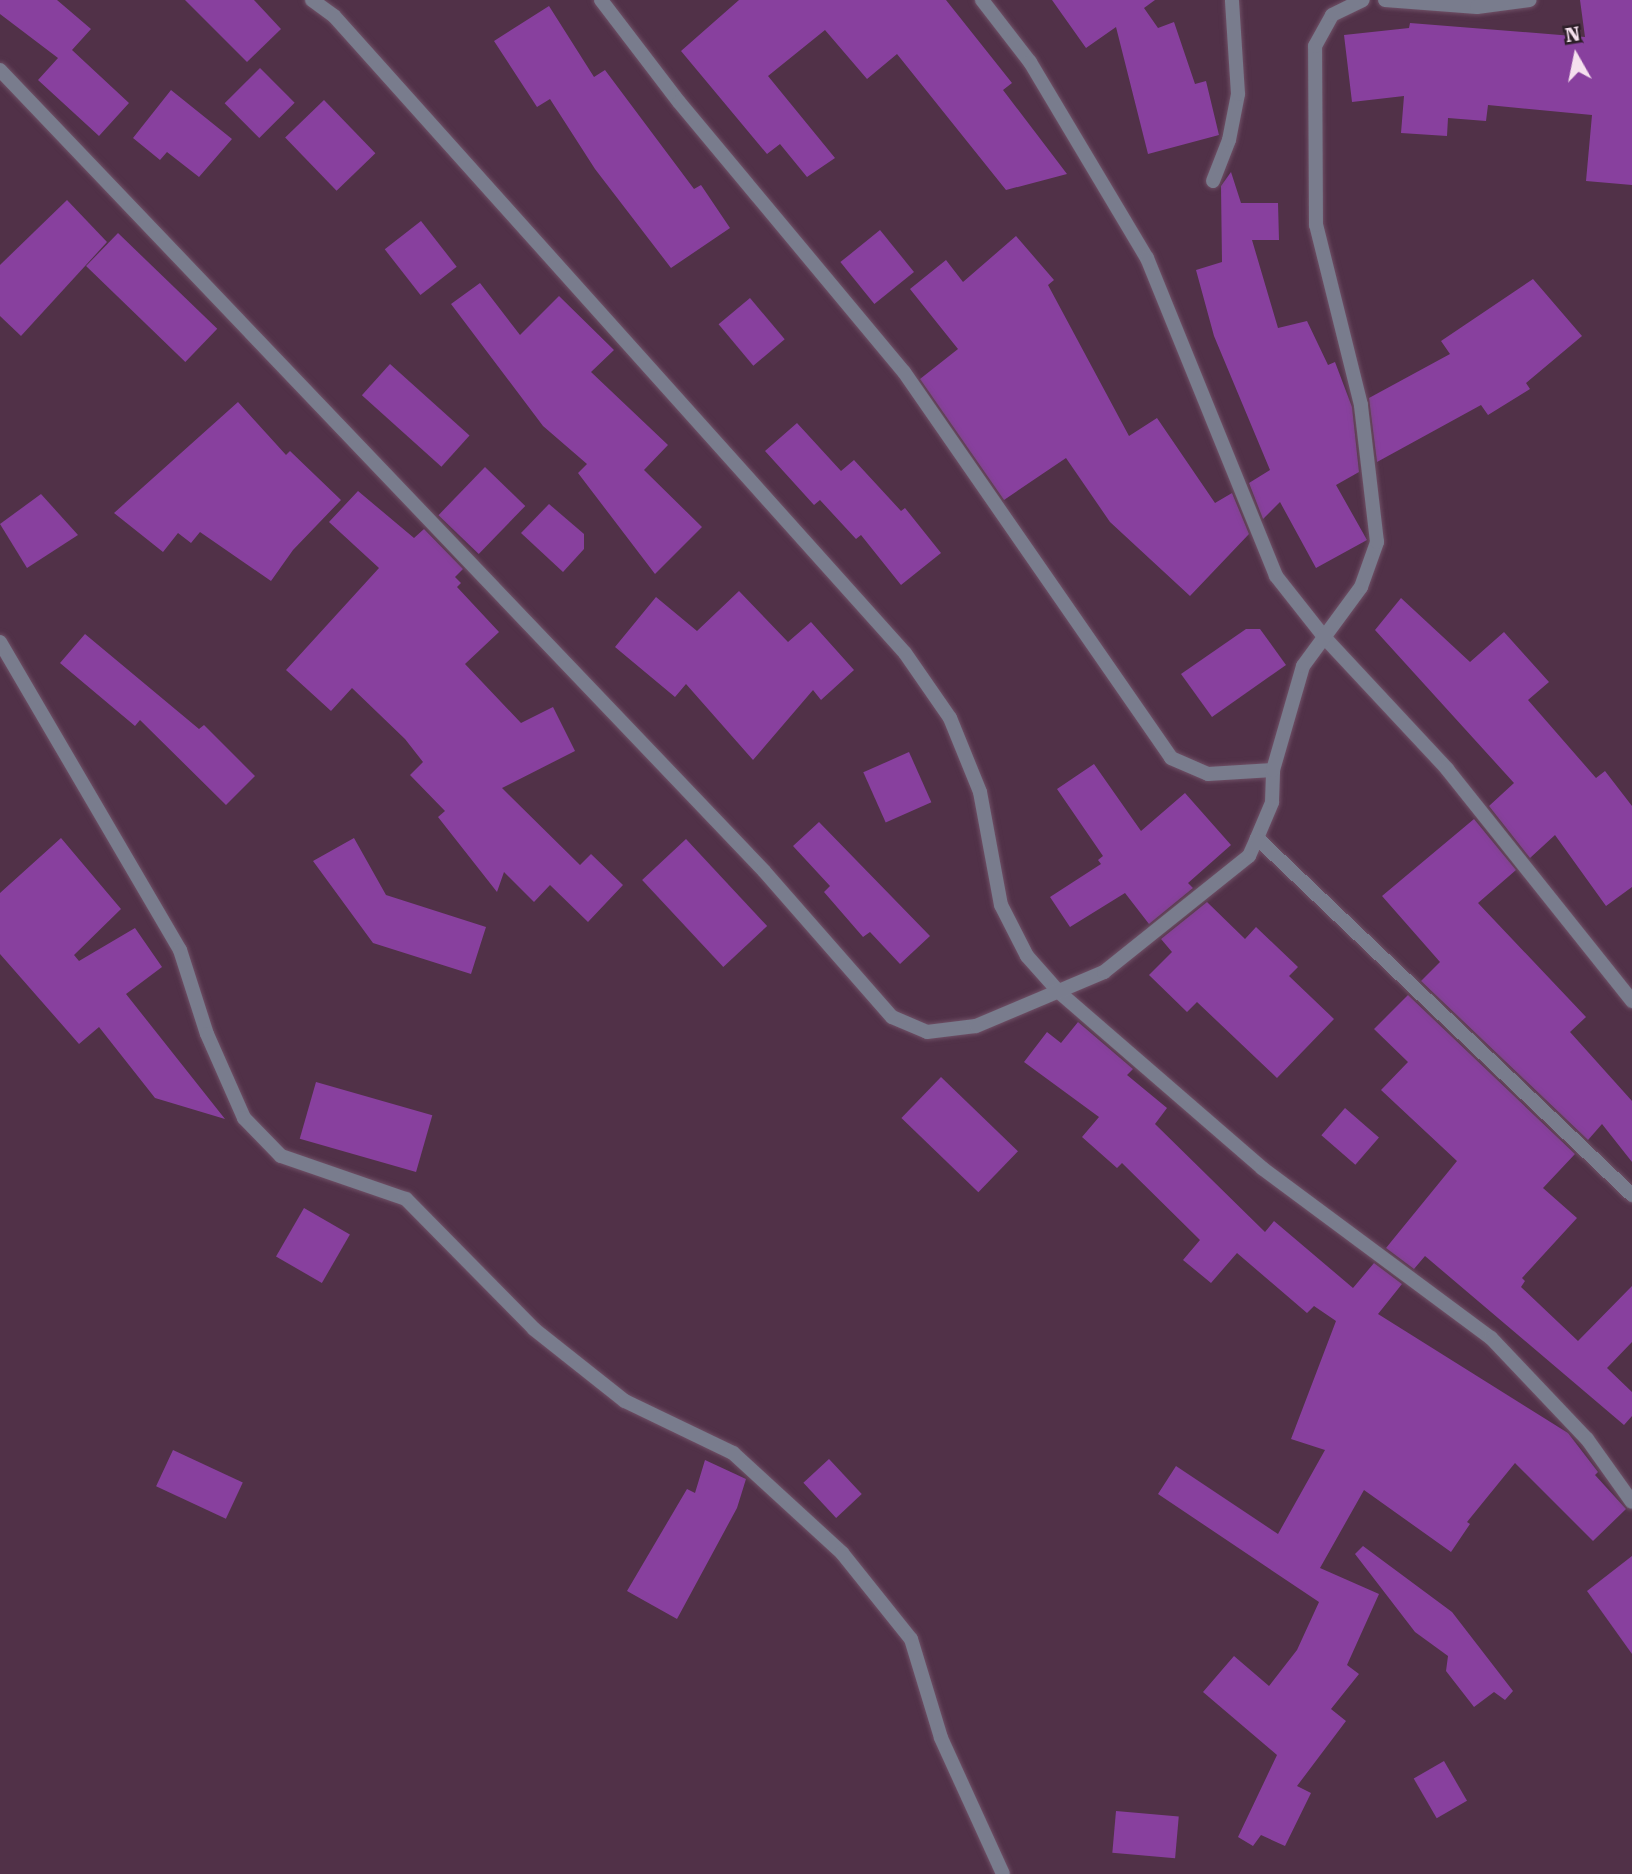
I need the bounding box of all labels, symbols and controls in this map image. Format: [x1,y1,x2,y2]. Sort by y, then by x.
north arrow [1541,21,1611,91]
text: N [1564,22,1582,47]

